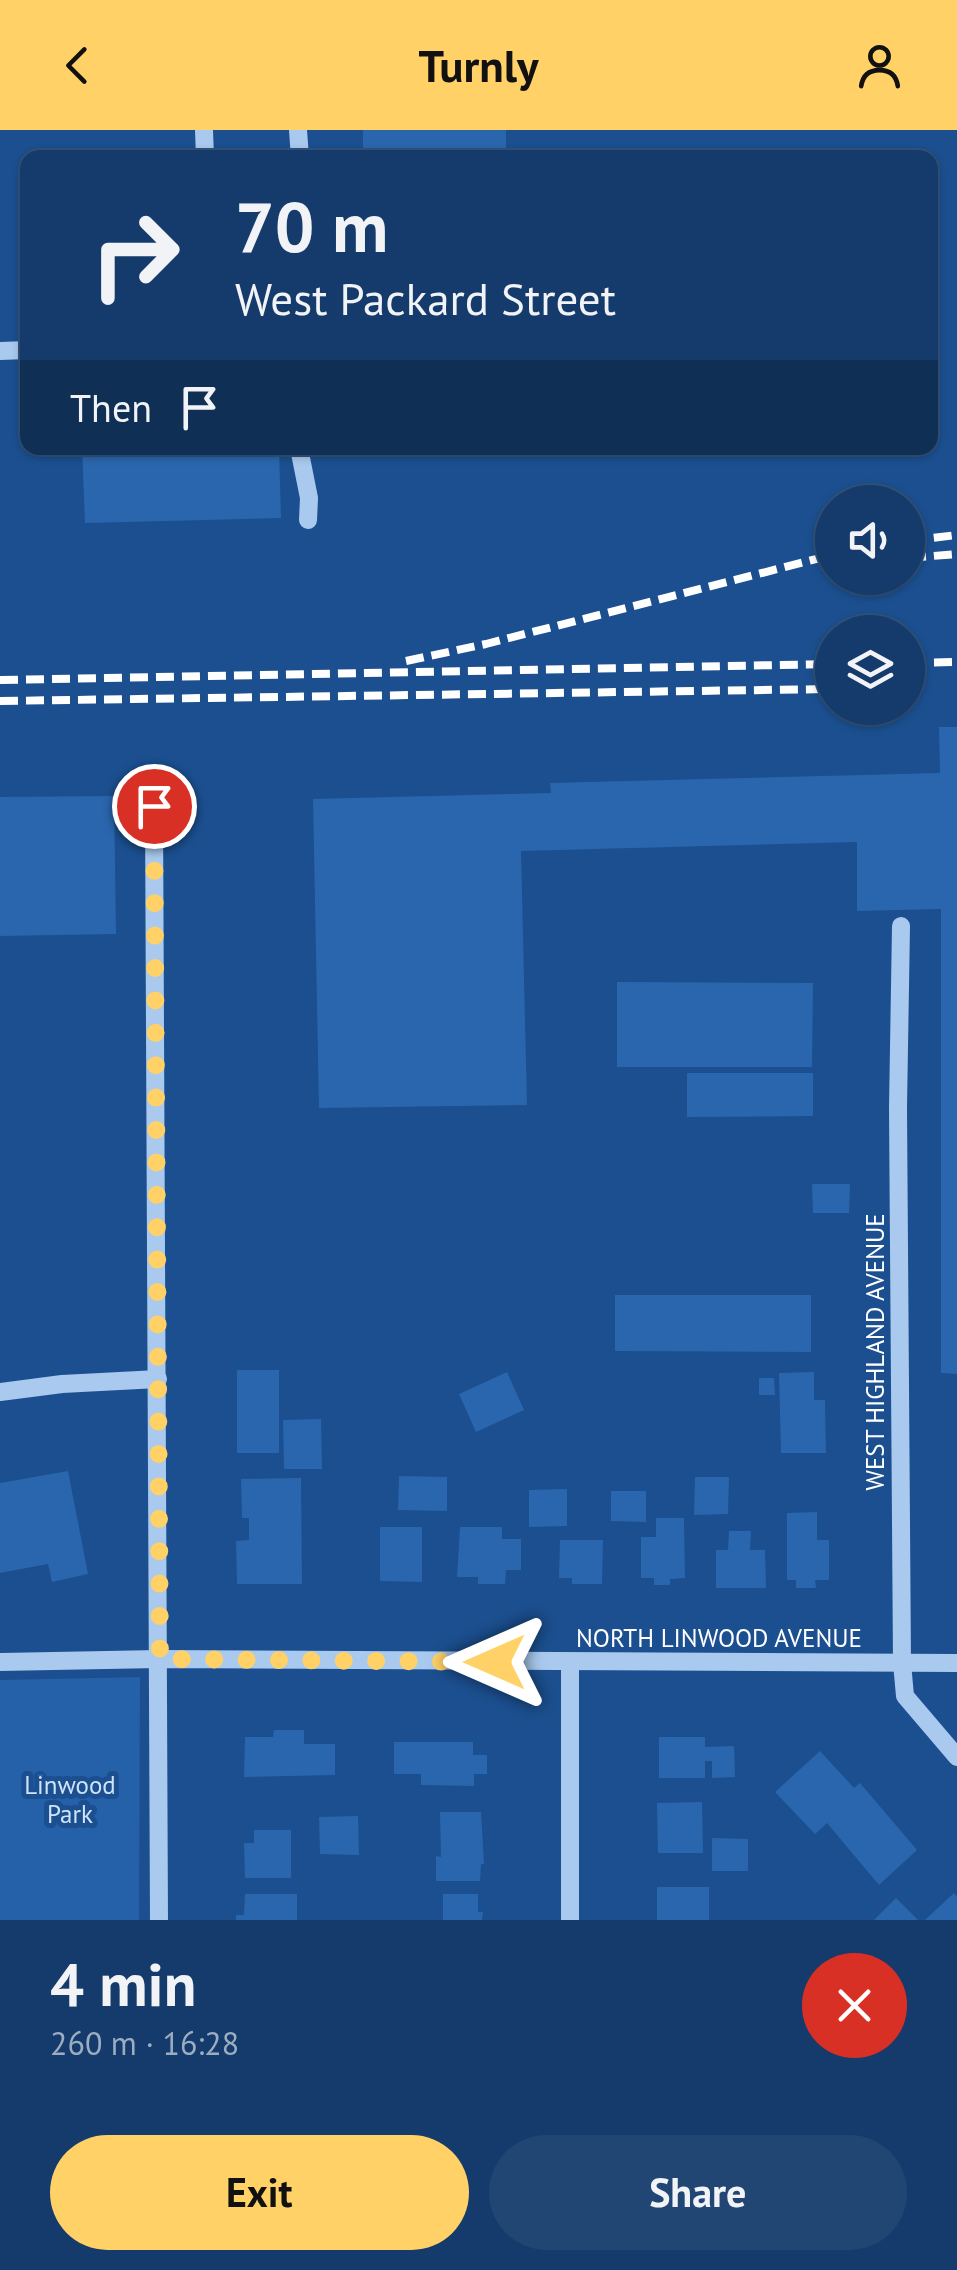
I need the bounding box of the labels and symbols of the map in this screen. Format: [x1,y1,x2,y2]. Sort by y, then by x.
pin [112,764,197,849]
street label: WEST HIGHLAND AVENUE [859,1213,891,1491]
position arrow [443,1610,547,1714]
street label: NORTH LINWOOD AVENUE [576,1622,862,1654]
park label: Linwood Park [24,1769,116,1830]

